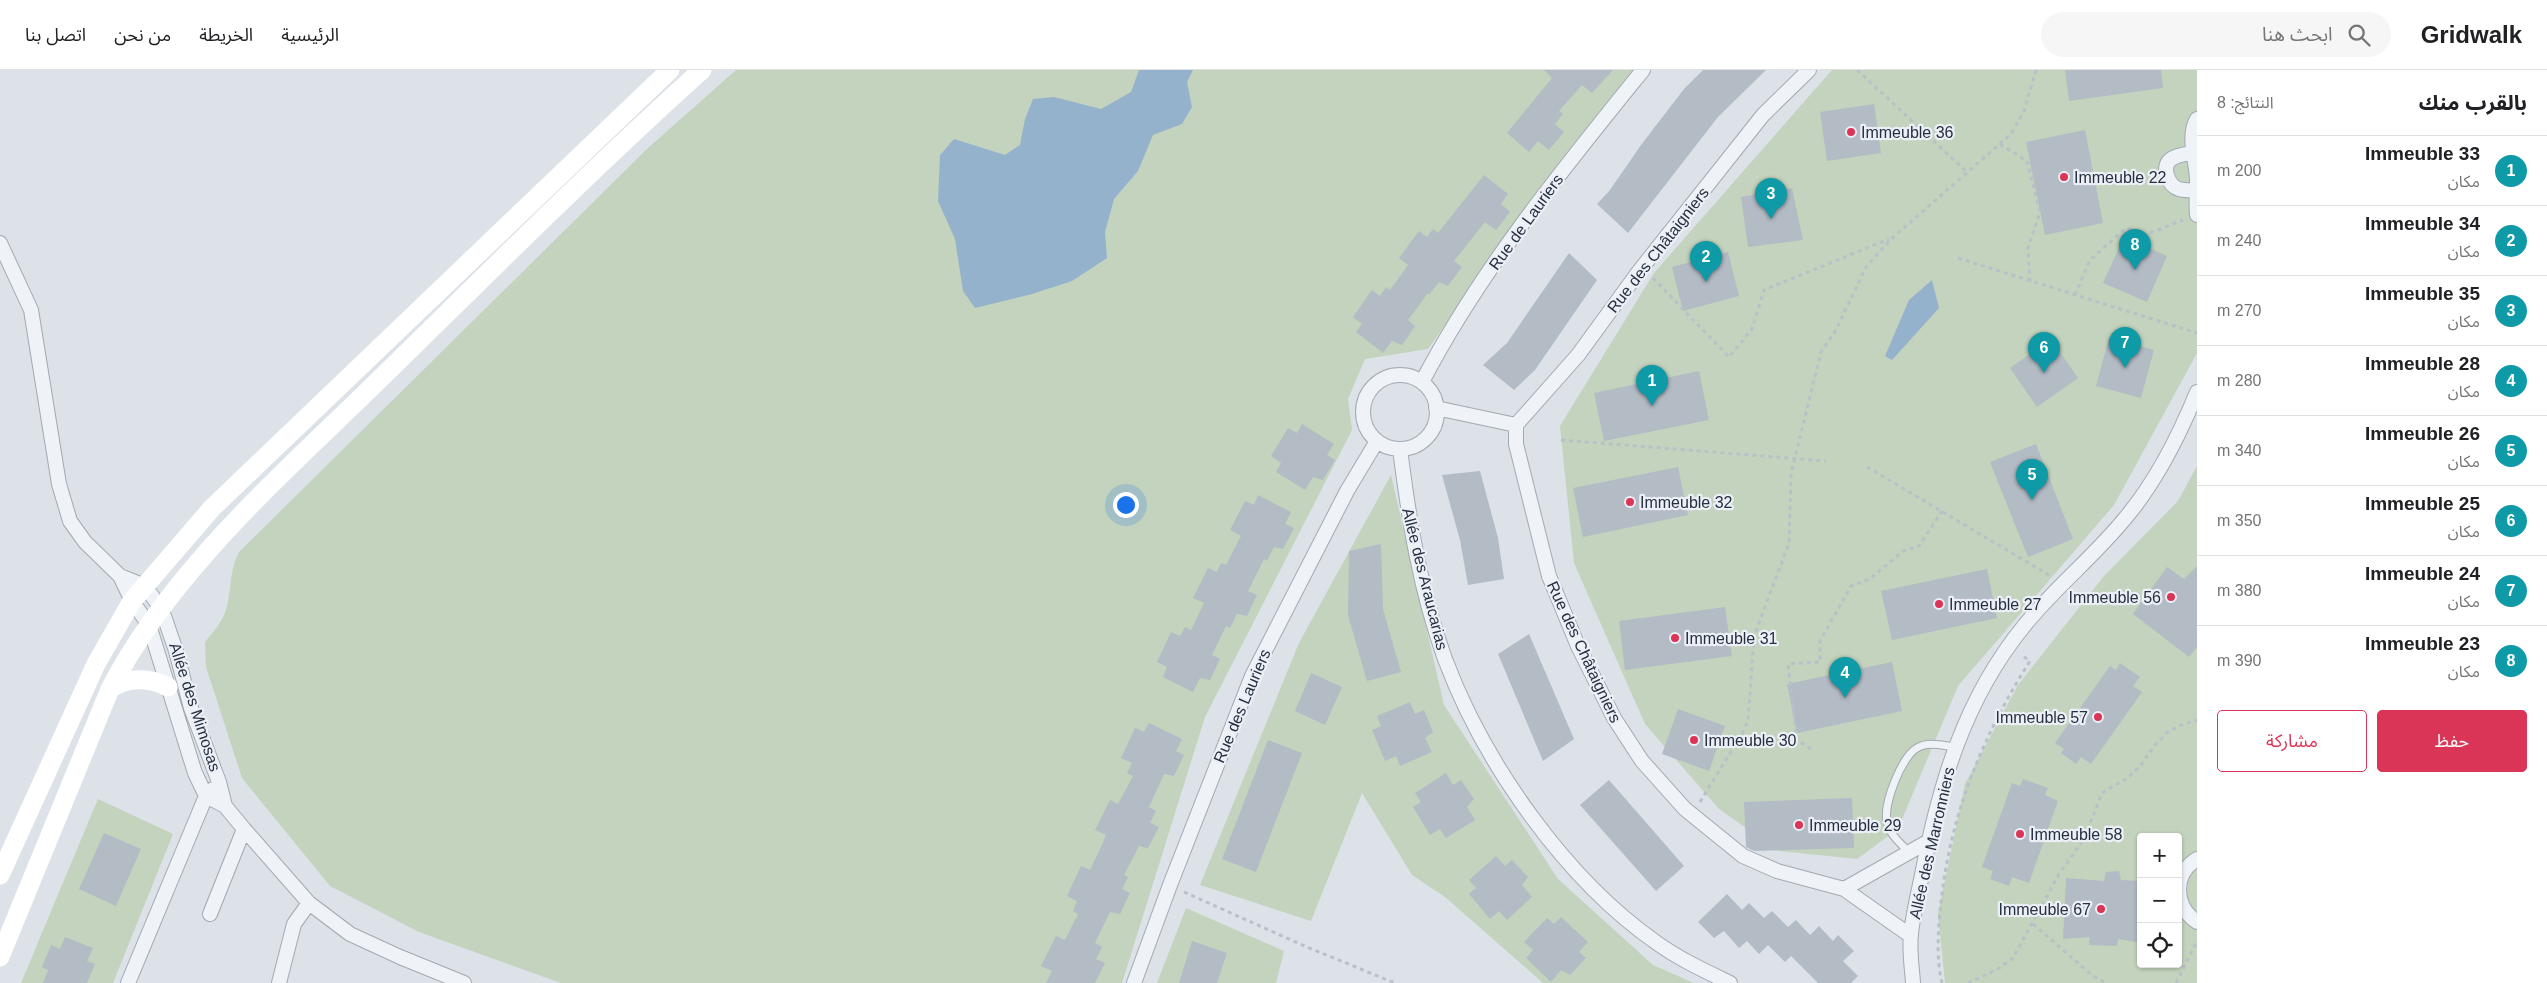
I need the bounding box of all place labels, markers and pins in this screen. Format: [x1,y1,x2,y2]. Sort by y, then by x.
place label: Immeuble 36 [1861,124,1954,141]
marker: Immeuble 36 [1845,126,1857,138]
place label: Immeuble 22 [2074,169,2167,186]
marker: Immeuble 22 [2058,171,2070,183]
pin: 3 [1755,178,1787,219]
pin: 8 [2119,229,2151,270]
pin: 2 [1690,241,1722,282]
pin: 7 [2109,327,2141,368]
pin: 6 [2028,332,2060,373]
pin: 1 [1636,365,1668,406]
pin: 5 [2016,459,2048,500]
place label: Immeuble 32 [1640,494,1733,511]
marker: Immeuble 32 [1624,496,1636,508]
place label: Immeuble 56 [2069,589,2161,606]
marker: Immeuble 56 [2165,591,2177,603]
place label: Immeuble 27 [1949,596,2042,613]
marker: Immeuble 27 [1933,598,1945,610]
place label: Immeuble 31 [1685,630,1778,647]
marker: Immeuble 31 [1669,632,1681,644]
pin: 4 [1829,657,1861,698]
place label: Immeuble 57 [1996,709,2088,726]
marker: Immeuble 57 [2092,711,2104,723]
place label: Immeuble 30 [1704,732,1797,749]
marker: Immeuble 30 [1688,734,1700,746]
place label: Immeuble 29 [1809,817,1902,834]
marker: Immeuble 29 [1793,819,1805,831]
place label: Immeuble 58 [2030,826,2123,843]
marker: Immeuble 58 [2014,828,2026,840]
place label: Immeuble 67 [1999,901,2091,918]
marker: Immeuble 67 [2095,903,2107,915]

